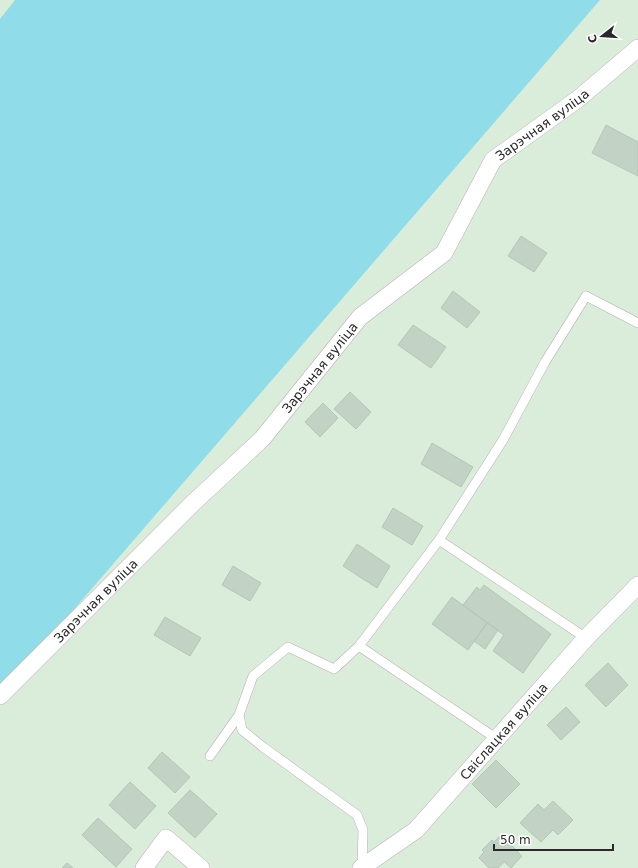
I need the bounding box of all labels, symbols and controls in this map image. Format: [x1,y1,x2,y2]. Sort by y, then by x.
north arrow [582,16,622,56]
text: С [586,33,600,45]
street label: Зарэчная вуліца [492,85,592,163]
street label: Зарэчная вуліца [279,319,360,416]
street label: Зарэчная вуліца [51,556,140,645]
street label: Свіслацкая вуліца [457,679,551,783]
scale bar [494,826,613,852]
text: 50 m [500,833,531,847]

